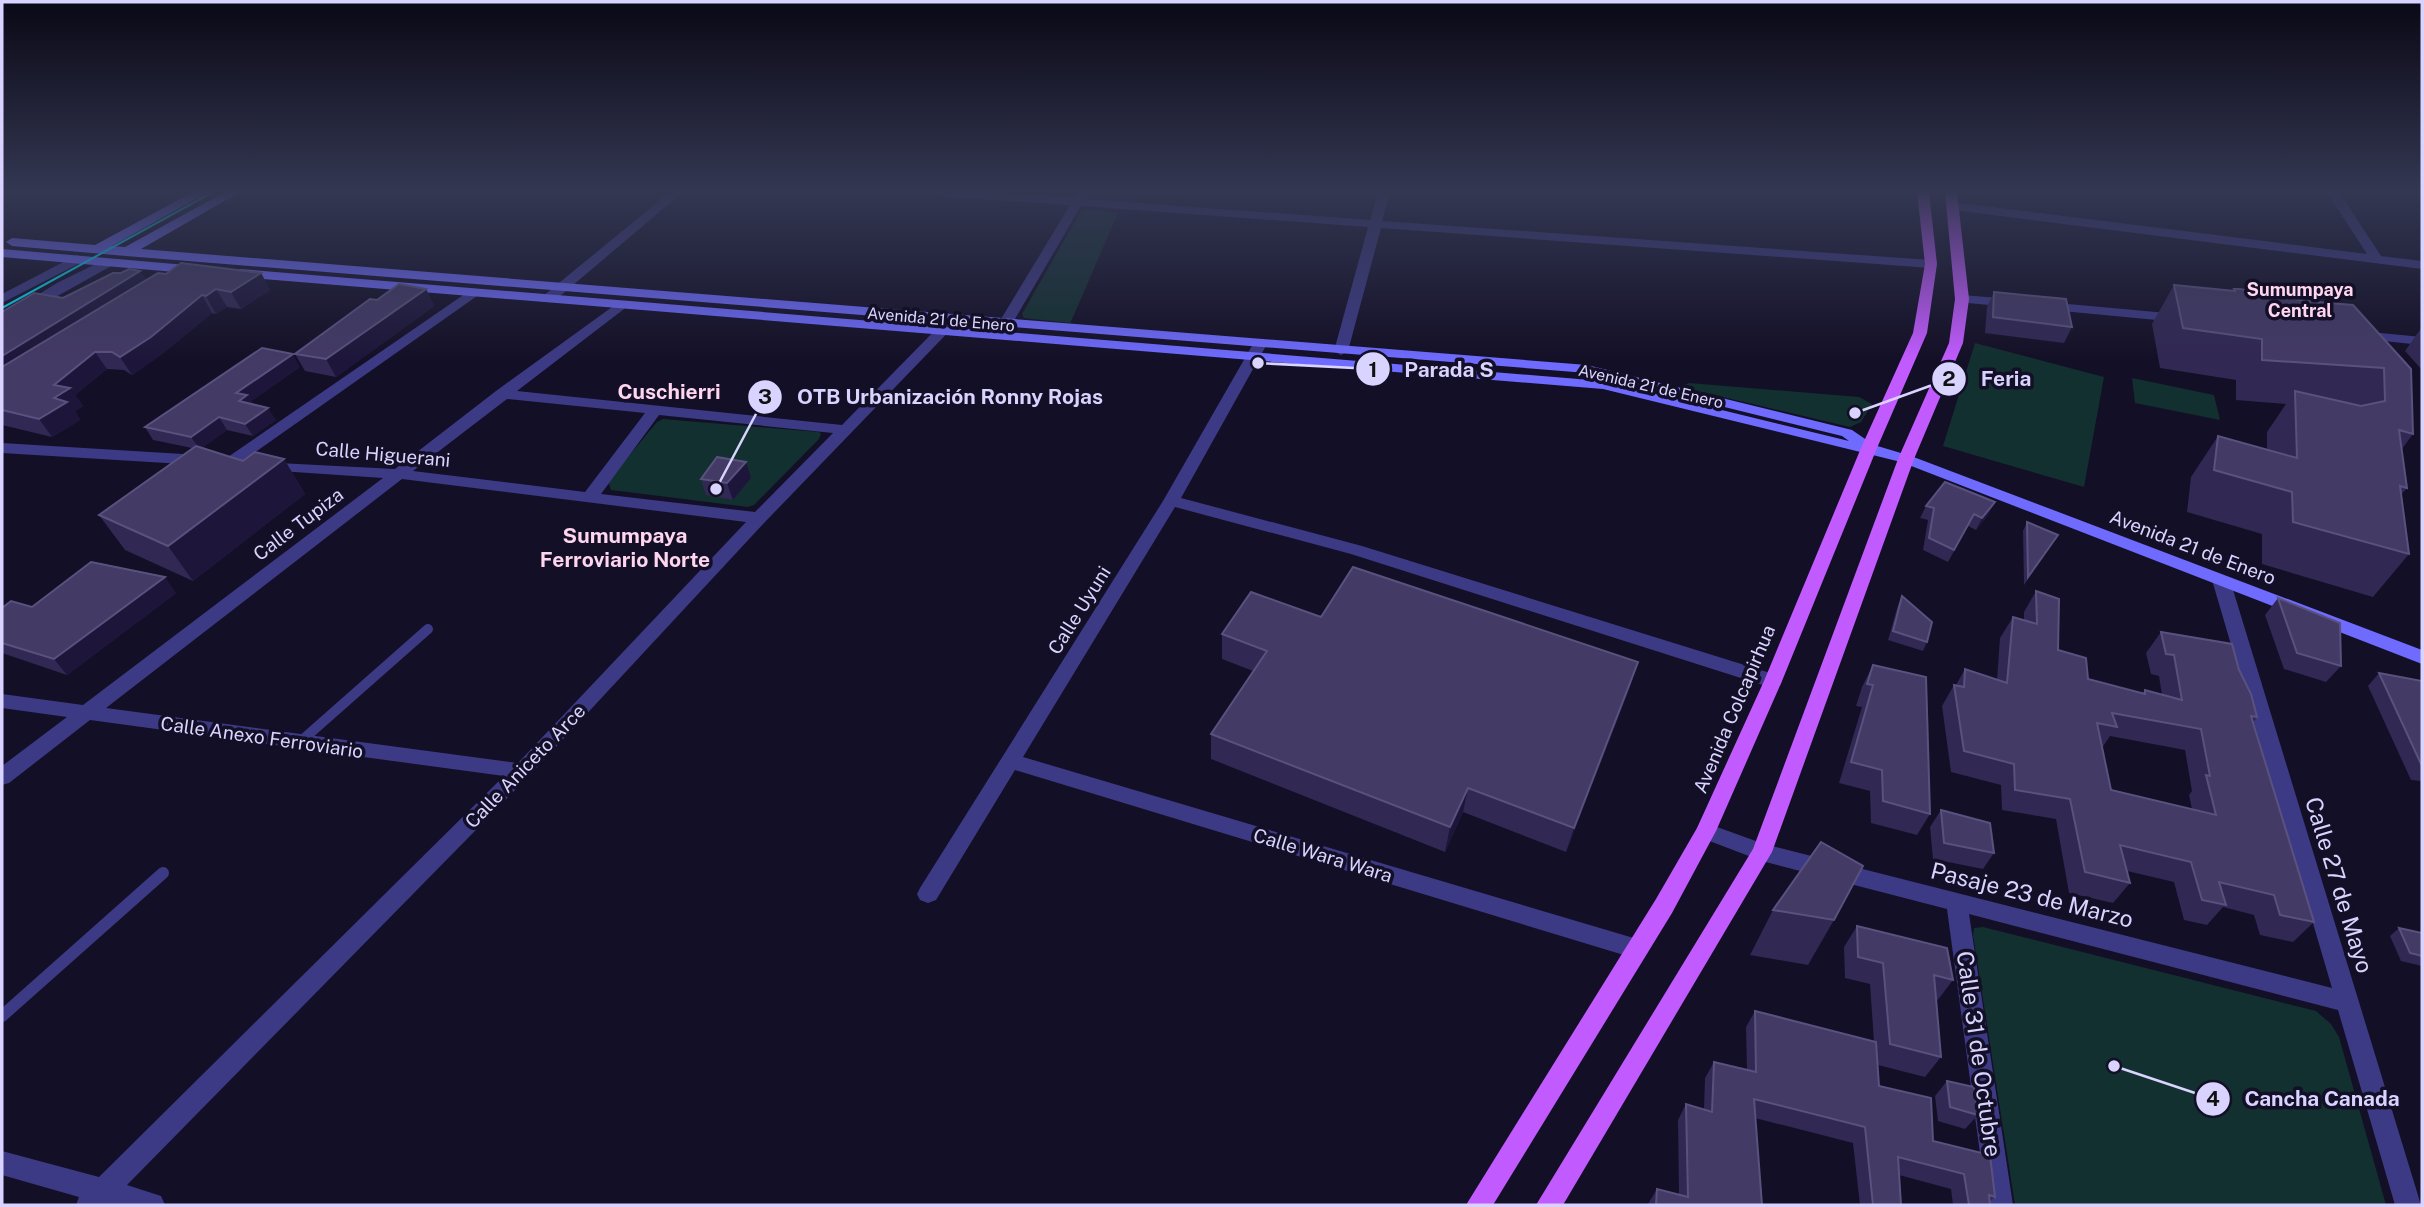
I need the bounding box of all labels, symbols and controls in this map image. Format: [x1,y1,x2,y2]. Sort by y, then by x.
district label: Sumumpaya Central [2247,279,2353,321]
street label: Avenida 21 de Enero [866,304,1016,335]
callout: Parada S [1355,348,1508,390]
text: 1 [1369,357,1378,382]
text: Parada S [1404,357,1494,382]
callout: Feria [1931,358,2045,400]
street label: Avenida 21 de Enero [1577,361,1725,412]
text: 2 [1942,366,1956,391]
text: Feria [1981,366,2031,391]
callout: OTB Urbanización Ronny Rojas [747,376,1117,418]
district label: Cuschierri [617,379,721,404]
text: 3 [758,384,772,409]
text: OTB Urbanización Ronny Rojas [797,384,1103,409]
street label: Calle Higuerani [315,437,451,471]
street label: Calle Tupiza [249,483,347,565]
street label: Avenida 21 de Enero [2107,505,2279,589]
district label: Sumumpaya Ferroviario Norte [540,523,710,572]
street label: Calle Uyuni [1043,562,1115,658]
street label: Avenida Colcapirhua [1689,622,1779,796]
street label: Calle Aniceto Arce [460,700,590,832]
street label: Calle Anexo Ferroviario [159,712,365,762]
street label: Calle 27 de Mayo [2300,794,2379,976]
street label: Calle Wara Wara [1251,823,1395,887]
street label: Pasaje 23 de Marzo [1928,856,2136,933]
street label: Calle 31 de Octubre [1952,949,2007,1159]
callout: Cancha Canada [2195,1078,2413,1120]
text: 4 [2206,1086,2220,1111]
text: Cancha Canada [2244,1086,2400,1111]

